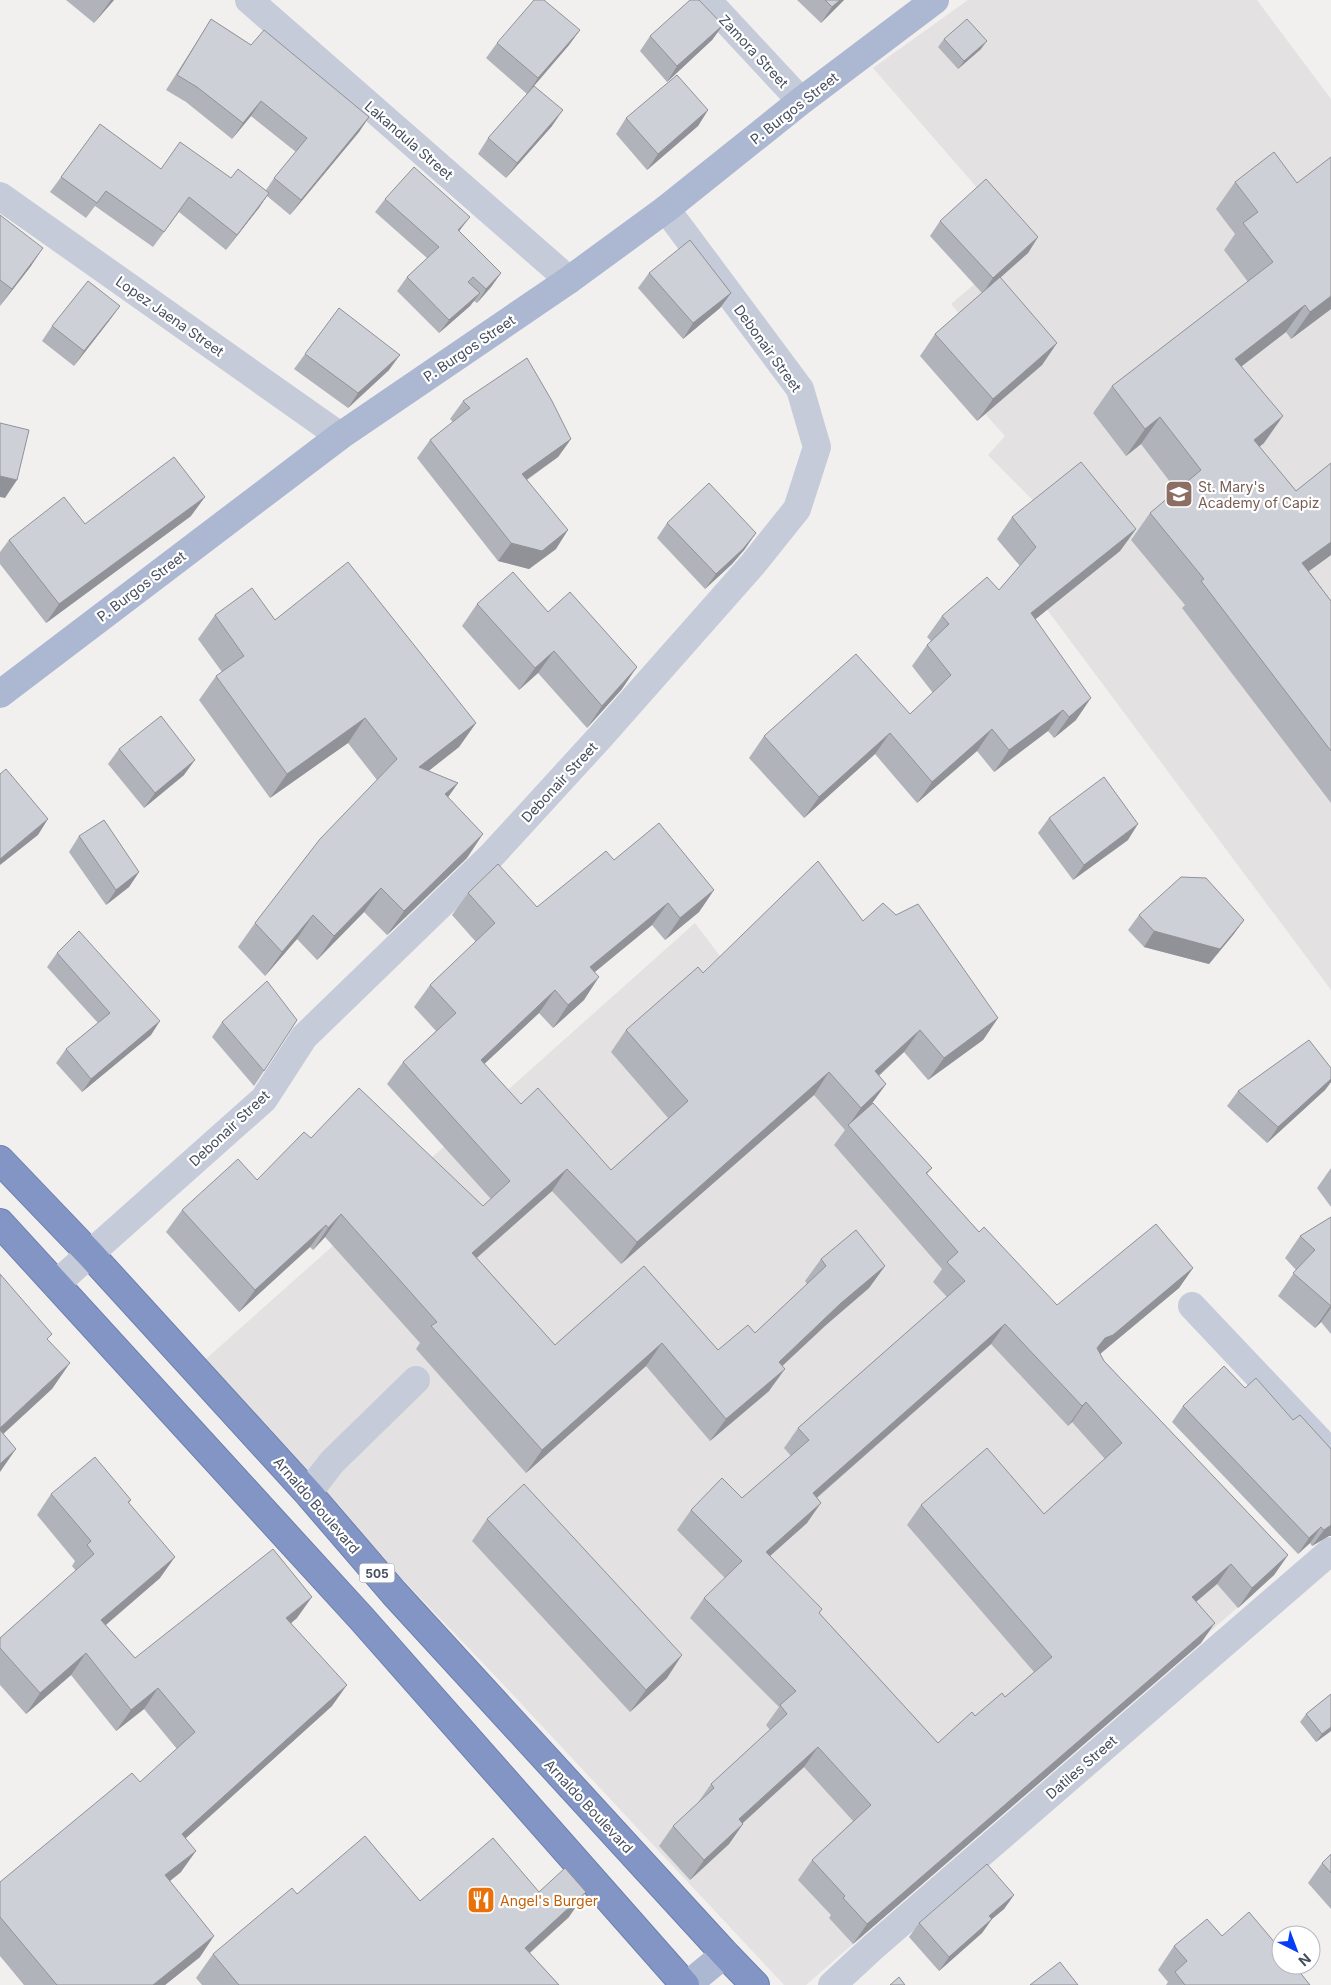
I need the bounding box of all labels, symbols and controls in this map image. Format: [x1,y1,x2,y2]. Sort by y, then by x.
street label: Zamora Street [716,11,793,91]
street label: P. Burgos Street [747,68,842,148]
street label: Lakandula Street [361,97,457,183]
street label: Lopez Jaena Street [113,272,228,360]
street label: Debonair Street [731,301,806,395]
street label: P. Burgos Street [420,311,518,385]
place label: St. Mary's Academy of Capiz [1198,478,1320,511]
school or university icon: St. Mary's Academy of Capiz [1164,479,1194,509]
street label: P. Burgos Street [93,547,189,625]
street label: Debonair Street [518,738,601,826]
street label: Debonair Street [185,1086,273,1169]
street label: Arnaldo Boulevard [271,1453,363,1557]
road number: 505 [360,1564,394,1582]
street label: Datiles Street [1042,1731,1120,1802]
street label: Arnaldo Boulevard [541,1756,637,1856]
restaurant icon: Angel's Burger [466,1885,496,1915]
place label: Angel's Burger [500,1892,598,1909]
north arrow [1271,1925,1321,1975]
text: N [1295,1950,1315,1970]

